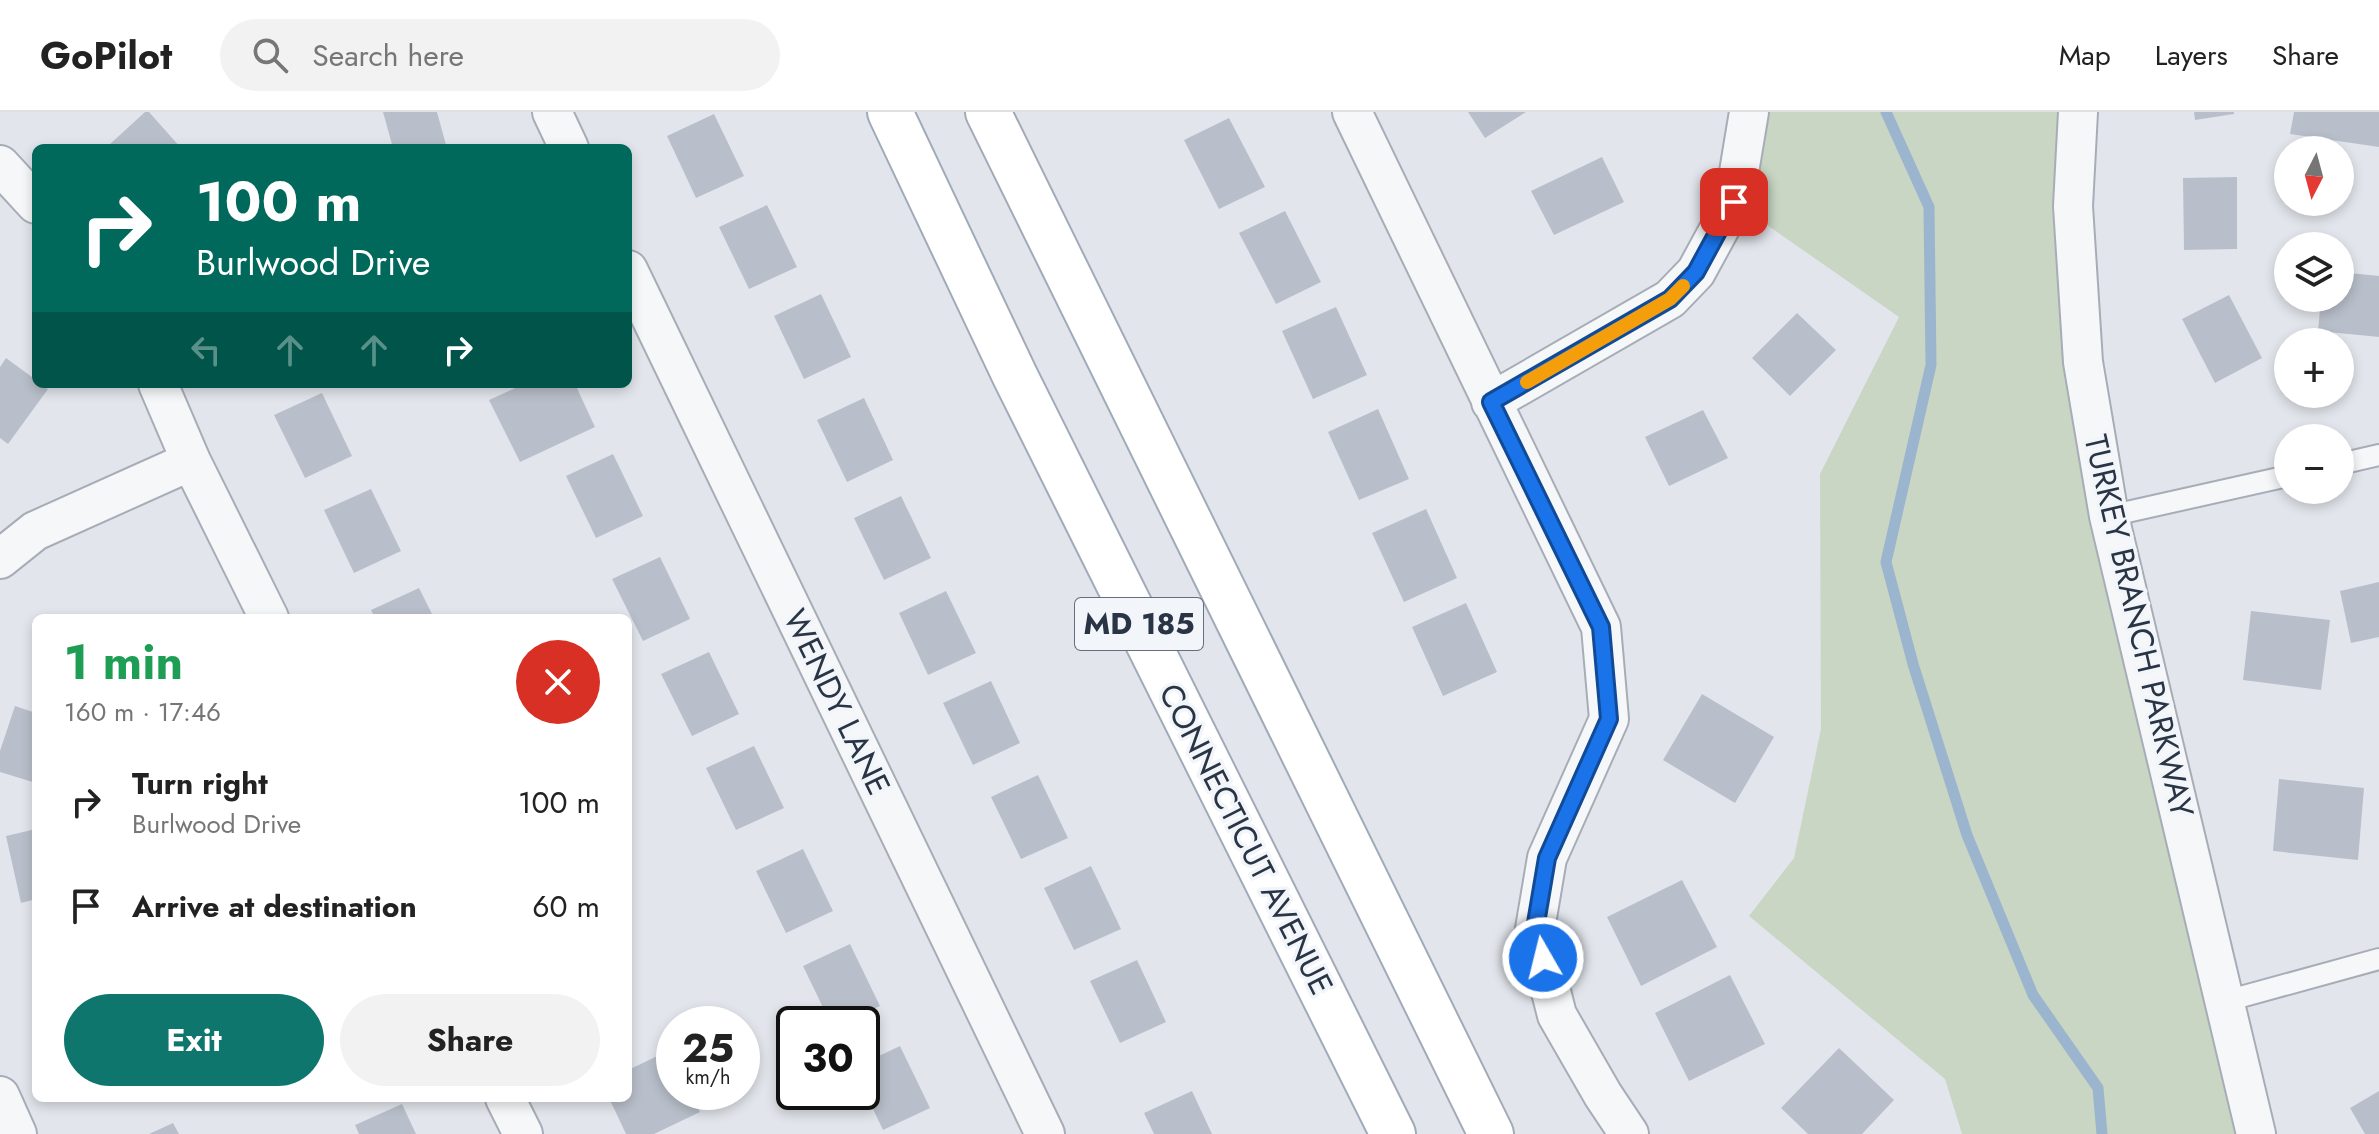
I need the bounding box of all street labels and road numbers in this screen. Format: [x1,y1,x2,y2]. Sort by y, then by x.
street label: TURKEY BRANCH PARKWAY [2073,430,2205,822]
road number: MD 185 [1075,598,1203,650]
street label: WENDY LANE [772,601,902,803]
street label: CONNECTICUT AVENUE [1148,675,1344,1003]

